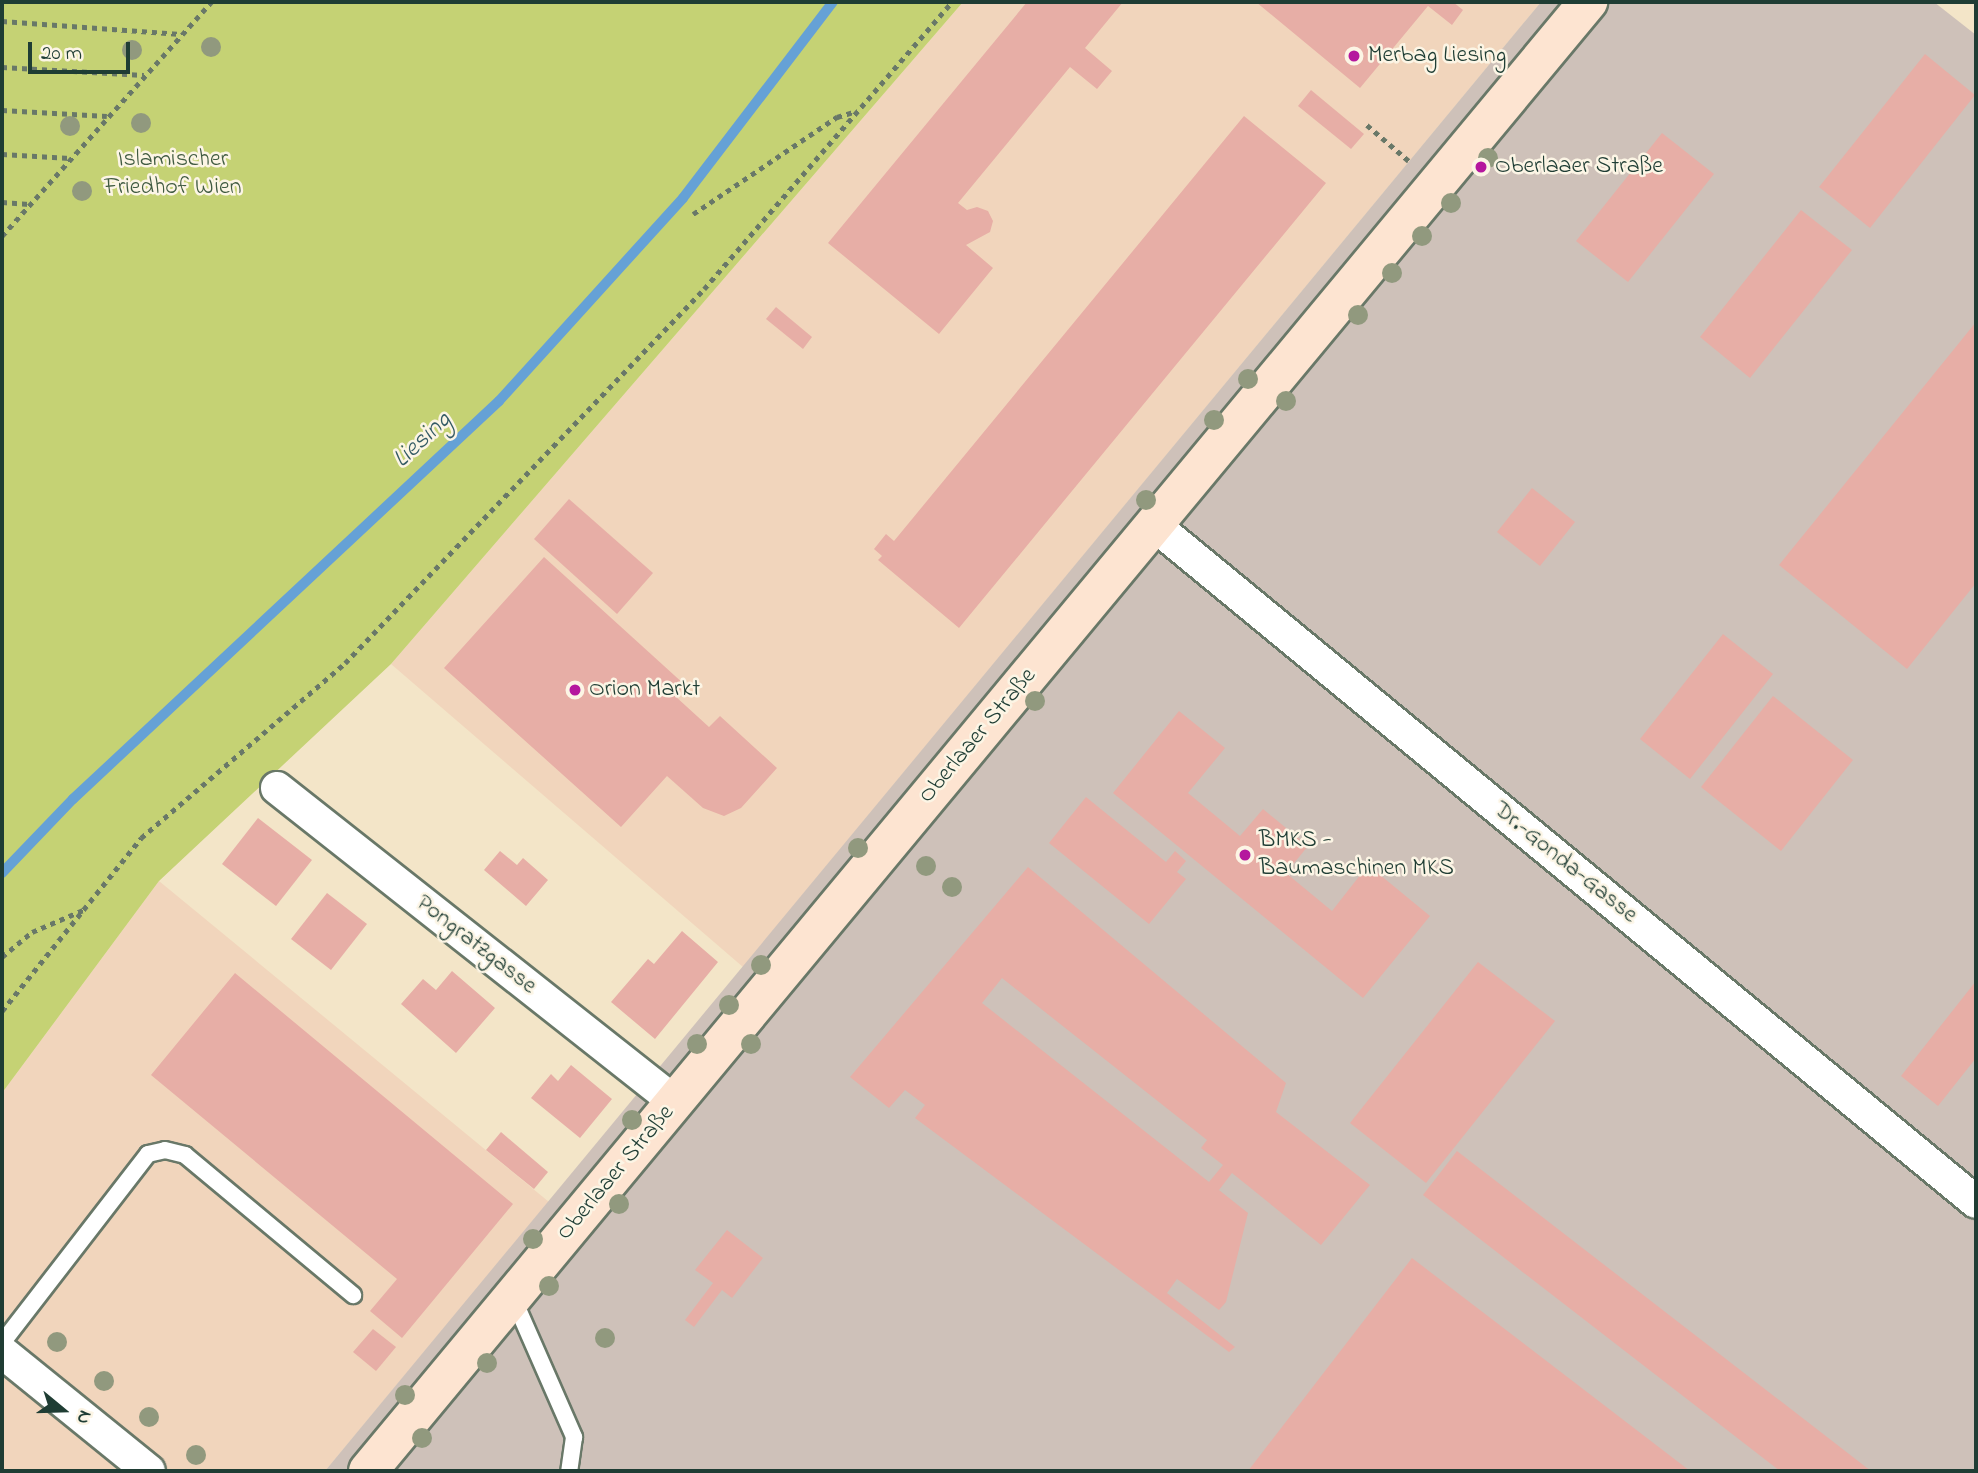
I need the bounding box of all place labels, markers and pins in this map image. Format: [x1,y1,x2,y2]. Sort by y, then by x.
place label: Merbag Liesing [1368,42,1506,70]
marker: Merbag Liesing [1346,48,1362,64]
place label: Oberlaaer Straße [1495,153,1663,181]
marker: Oberlaaer Straße [1473,159,1489,175]
place label: Orion Markt [589,676,700,704]
marker: Orion Markt [567,682,583,698]
place label: BMKS - Baumaschinen MKS [1259,827,1454,883]
marker: BMKS - Baumaschinen MKS [1237,847,1253,863]

